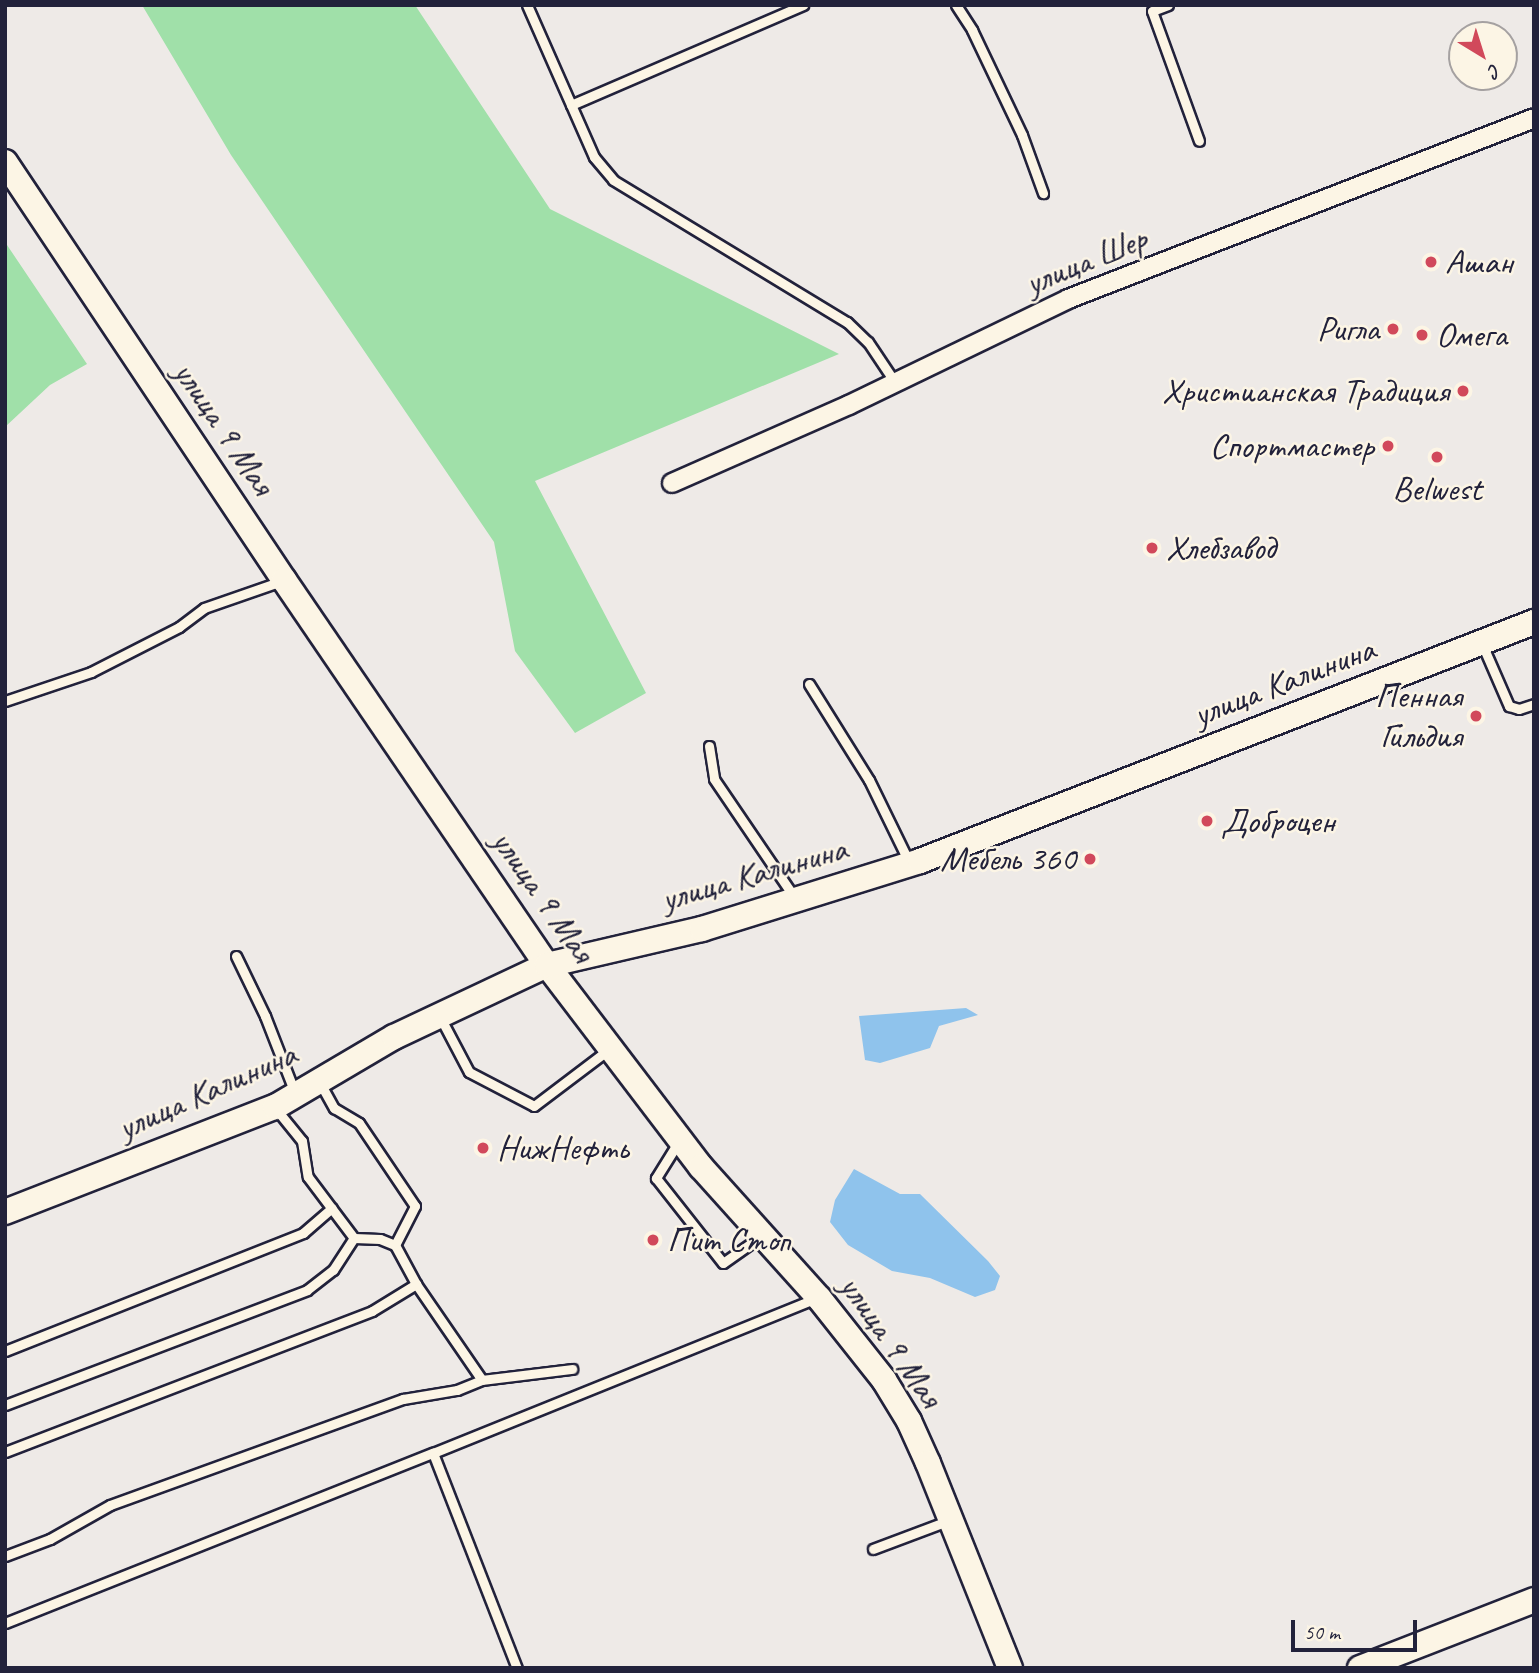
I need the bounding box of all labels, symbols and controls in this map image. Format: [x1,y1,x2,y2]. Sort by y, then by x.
north arrow [1448,21,1518,91]
text: С [1484,59,1506,83]
street label: улица Шер [1019,218,1153,304]
place label: Ашан [1445,241,1513,283]
marker: Ашан [1423,254,1439,270]
place label: Ригла [1317,308,1379,350]
place label: Омега [1436,314,1507,356]
marker: Ригла [1385,321,1401,337]
marker: Омега [1414,327,1430,343]
street label: улица 9 Мая [164,354,284,502]
place label: Христианская Традиция [1161,370,1449,412]
marker: Христианская Традиция [1455,383,1471,399]
place label: Спортмастер [1210,425,1374,467]
marker: Спортмастер [1380,438,1396,454]
marker: Belwest [1429,449,1445,465]
place label: Belwest [1393,468,1481,510]
place label: Хлебзавод [1166,527,1275,569]
marker: Хлебзавод [1144,540,1160,556]
street label: улица Калинина [1187,628,1381,736]
place label: Пенная Гильдия [1375,675,1462,757]
marker: Пенная Гильдия [1468,708,1484,724]
place label: Доброцен [1221,800,1335,842]
marker: Доброцен [1199,813,1215,829]
street label: улица 9 Мая [482,822,604,970]
street label: улица Калинина [656,827,852,921]
place label: Мебель 360 [940,838,1076,880]
marker: Мебель 360 [1082,851,1098,867]
street label: улица Калинина [111,1033,303,1149]
place label: НижНефть [497,1127,629,1169]
marker: НижНефть [475,1140,491,1156]
place label: Пит Стоп [667,1219,789,1261]
marker: Пит Стоп [645,1232,661,1248]
street label: улица 9 Мая [830,1267,952,1415]
scale bar [1294,1606,1420,1650]
text: 50 m [1304,1619,1340,1645]

